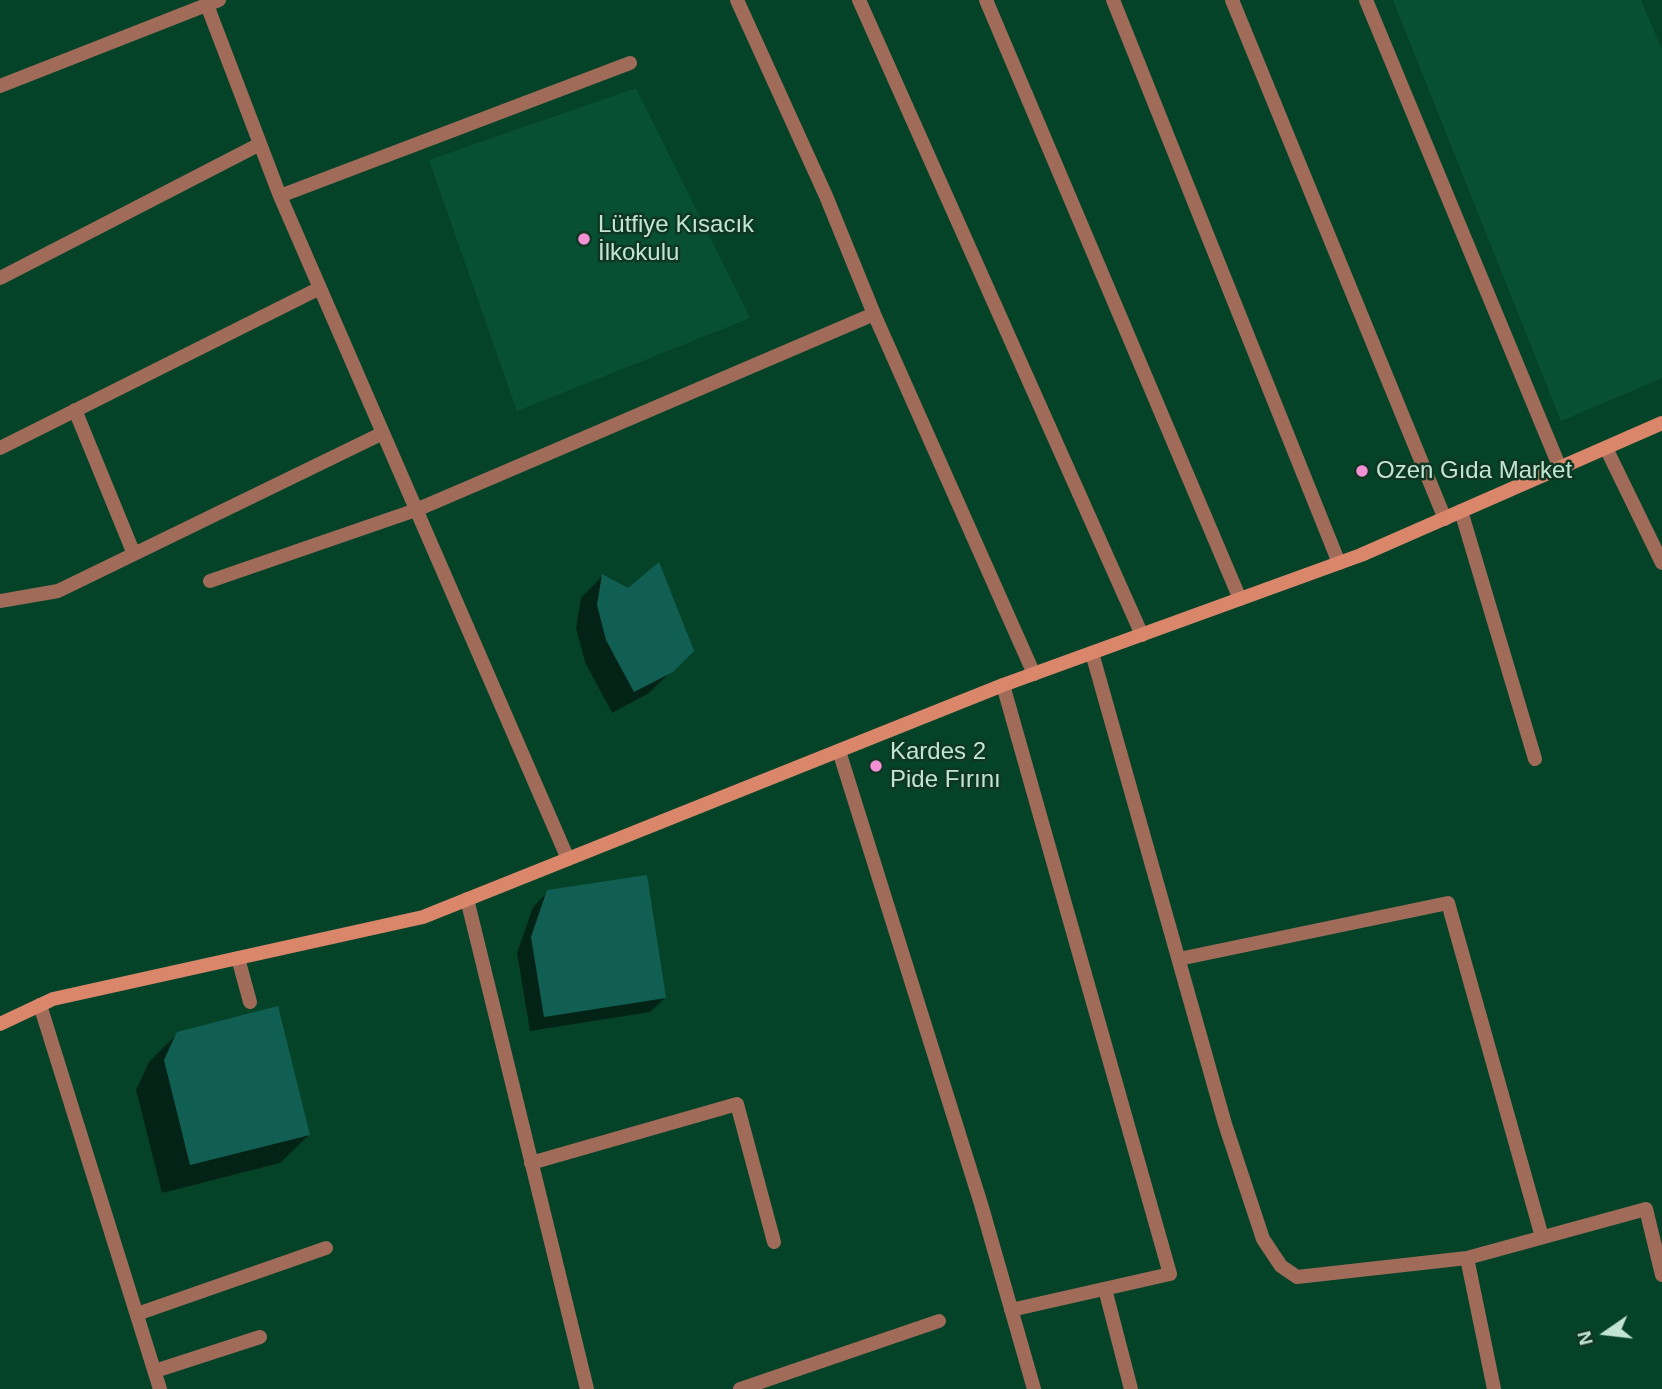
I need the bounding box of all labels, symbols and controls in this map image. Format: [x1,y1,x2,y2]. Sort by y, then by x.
place label: Lütfiye Kısacık İlkokulu [598,211,754,267]
marker: Lütfiye Kısacık İlkokulu [576,231,592,247]
place label: Ozen Gıda Market [1376,457,1572,485]
marker: Ozen Gıda Market [1354,463,1370,479]
place label: Kardes 2 Pide Fırını [890,738,1001,794]
marker: Kardes 2 Pide Fırını [868,758,884,774]
north arrow [1571,1298,1641,1368]
text: N [1573,1329,1597,1347]

